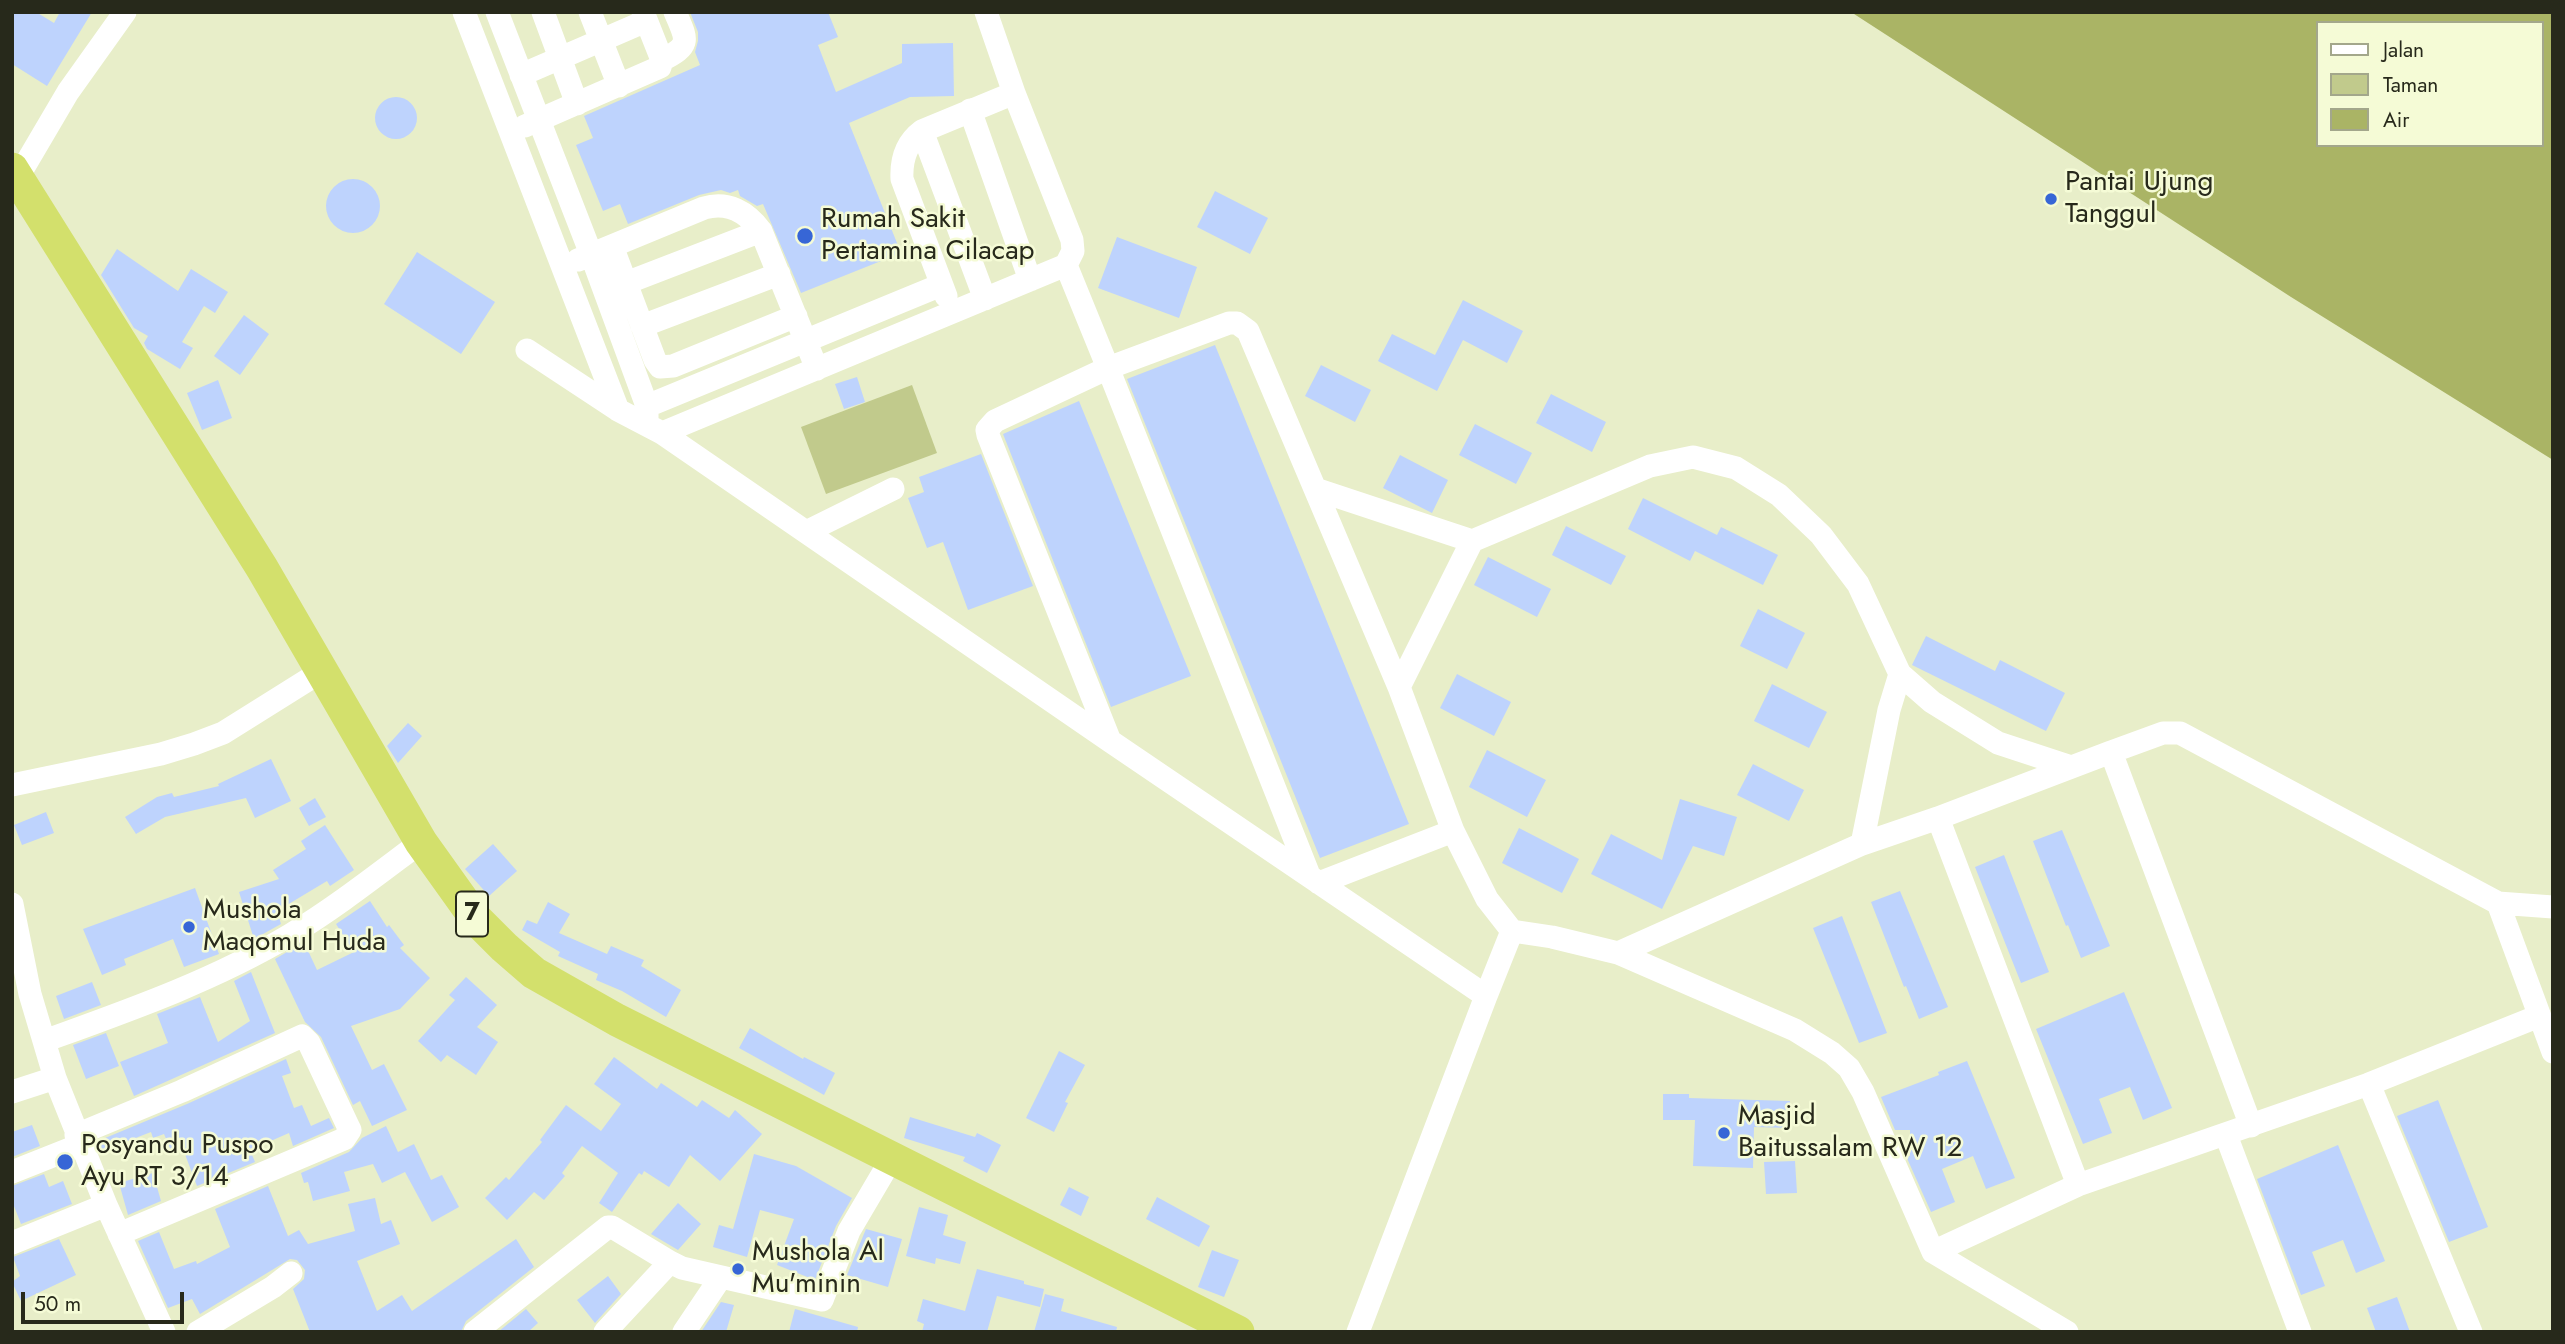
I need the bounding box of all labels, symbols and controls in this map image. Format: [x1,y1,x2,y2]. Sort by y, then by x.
legend [2316,21,2544,147]
text: Jalan [2383,35,2424,65]
text: Taman [2383,70,2438,100]
text: Air [2383,105,2410,135]
place label: Pantai Ujung Tanggul [2065,166,2213,232]
marker: Pantai Ujung Tanggul [2043,191,2059,207]
place label: Rumah Sakit Pertamina Cilacap [821,203,1035,269]
marker: Rumah Sakit Pertamina Cilacap [795,226,815,246]
road number: 7 [456,892,488,937]
place label: Mushola Maqomul Huda [203,894,386,960]
marker: Mushola Maqomul Huda [181,919,197,935]
place label: Masjid Baitussalam RW 12 [1738,1100,1962,1166]
marker: Masjid Baitussalam RW 12 [1716,1125,1732,1141]
place label: Posyandu Puspo Ayu RT 3/14 [81,1129,273,1195]
marker: Posyandu Puspo Ayu RT 3/14 [55,1152,75,1172]
place label: Mushola Al Mu'minin [752,1236,884,1302]
marker: Mushola Al Mu'minin [730,1261,746,1277]
scale bar [24,1278,187,1322]
text: 50 m [34,1289,81,1319]

